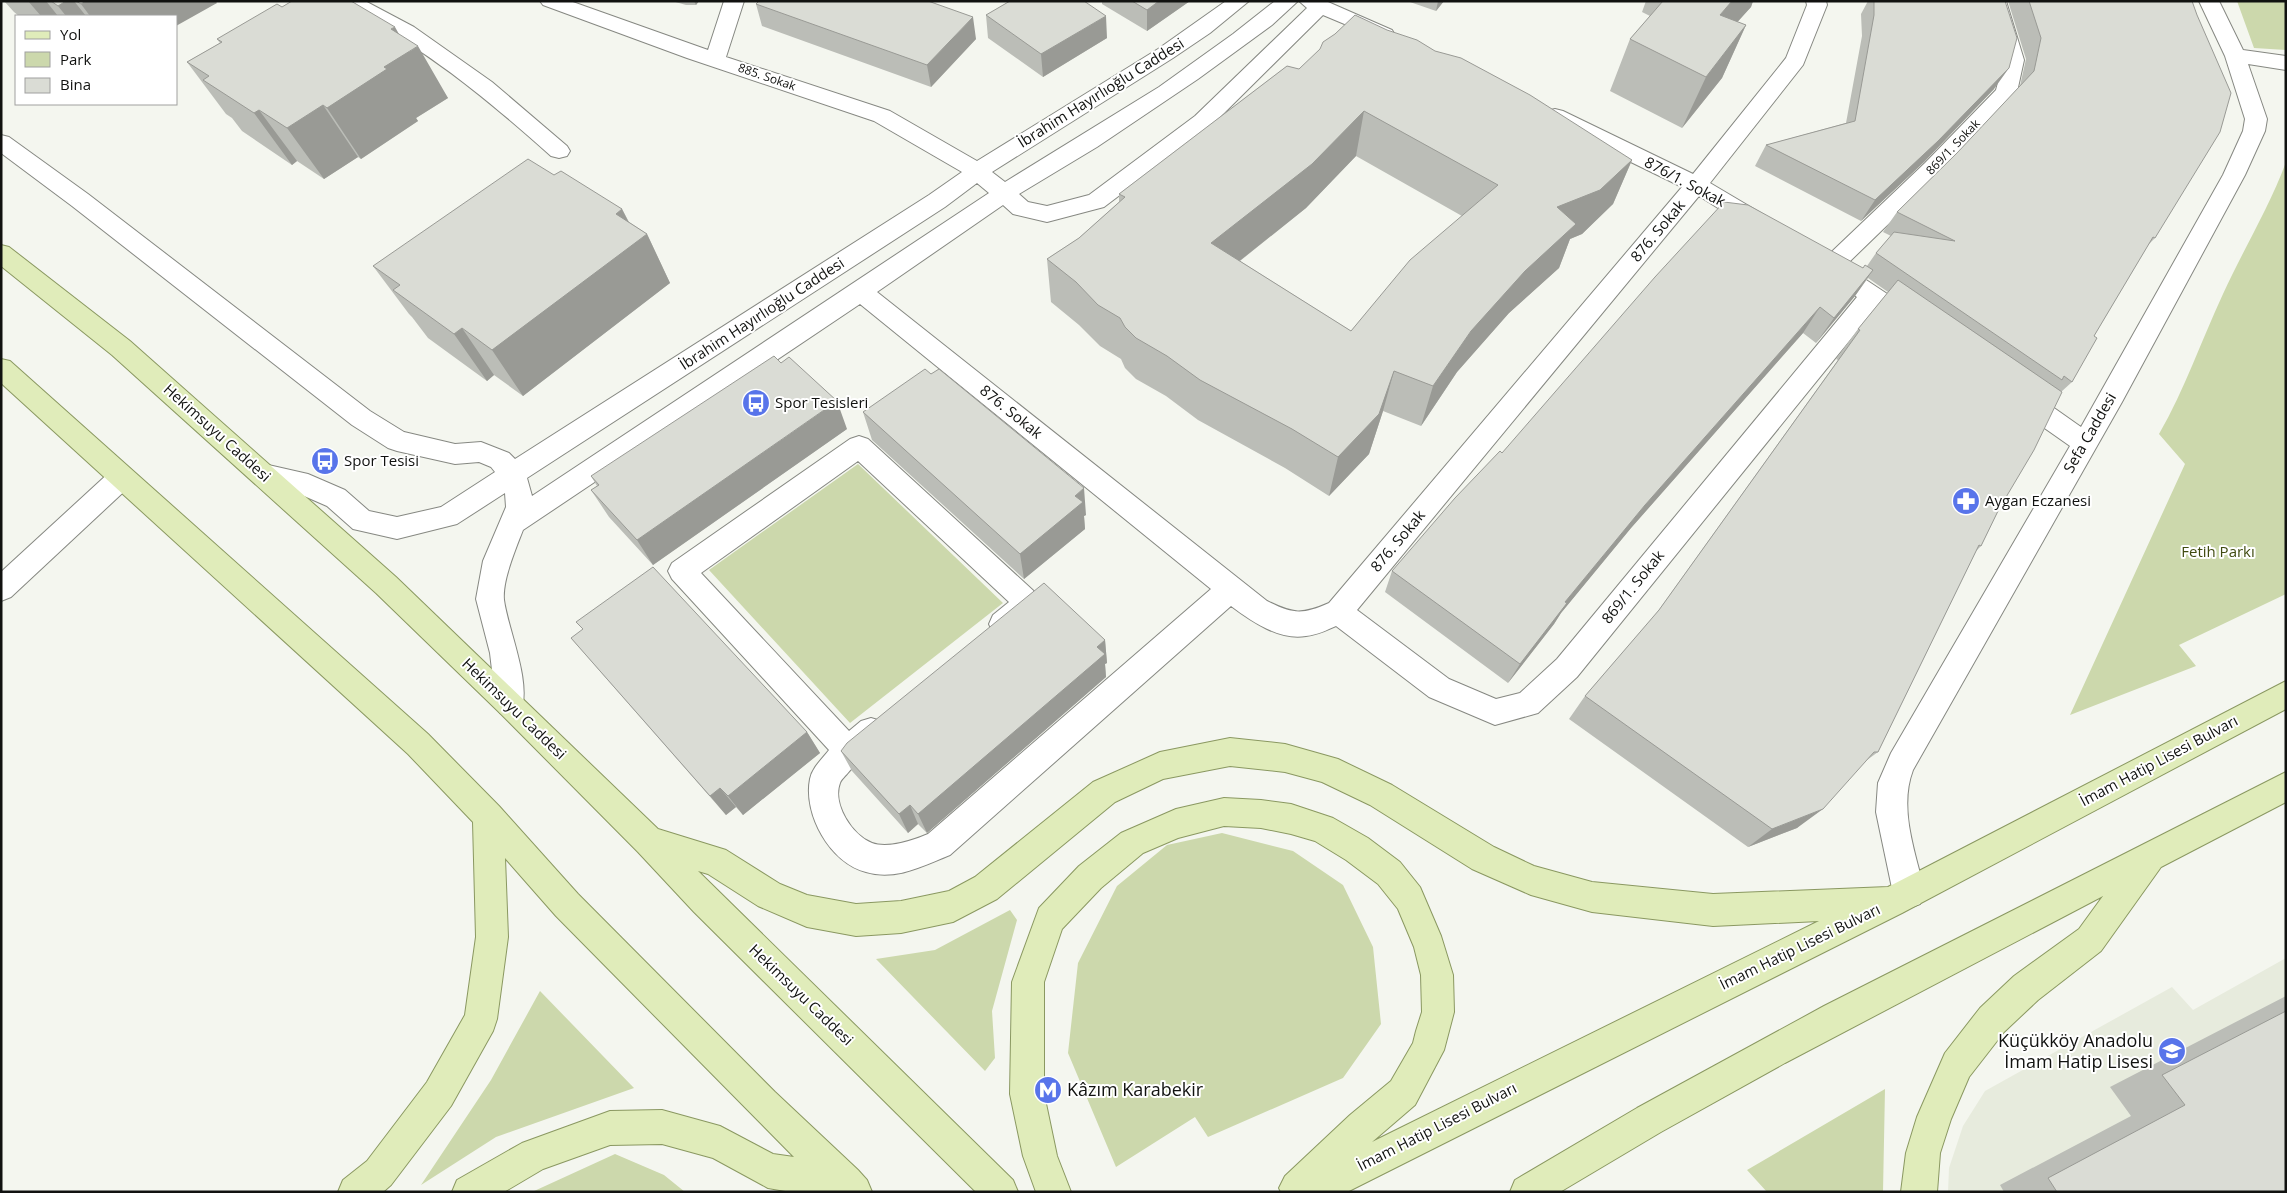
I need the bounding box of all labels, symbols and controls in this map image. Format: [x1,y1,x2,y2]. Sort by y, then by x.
legend [15,15,178,105]
text: Yol [60,24,81,44]
street label: İbrahim Hayırlıoğlu Caddesi [1014,33,1187,152]
text: Park [60,49,91,69]
street label: 885. Sokak [736,59,799,95]
text: Bina [60,74,91,94]
street label: 869/1. Sokak [1922,115,1984,178]
street label: 876/1. Sokak [1641,151,1730,211]
street label: 876. Sokak [1625,195,1689,265]
street label: İbrahim Hayırlıoğlu Caddesi [675,252,848,374]
street label: Hekimsuyu Caddesi [160,379,275,486]
street label: 876. Sokak [976,380,1047,443]
bus stop icon: Spor Tesisleri [741,388,771,418]
street label: Sefa Caddesi [2058,389,2120,476]
place label: Spor Tesisleri [775,392,868,412]
bus stop icon: Spor Tesisi [310,446,340,476]
place label: Spor Tesisi [344,450,419,470]
pharmacy icon: Aygan Eczanesi [1951,486,1981,516]
place label: Aygan Eczanesi [1985,490,2091,510]
street label: 876. Sokak [1365,505,1429,575]
park label: Fetih Parkı [2181,541,2255,561]
street label: 869/1. Sokak [1596,545,1668,627]
street label: Hekimsuyu Caddesi [458,653,571,763]
street label: İmam Hatip Lisesi Bulvarı [2076,710,2241,810]
street label: İmam Hatip Lisesi Bulvarı [1716,898,1883,994]
street label: Hekimsuyu Caddesi [745,939,858,1049]
place label: Küçükköy Anadolu İmam Hatip Lisesi [1998,1028,2153,1073]
school or university icon: Küçükköy Anadolu İmam Hatip Lisesi [2157,1036,2187,1066]
metro station icon: Kâzım Karabekir [1033,1075,1063,1105]
place label: Kâzım Karabekir [1067,1077,1204,1101]
street label: İmam Hatip Lisesi Bulvarı [1353,1077,1520,1175]

